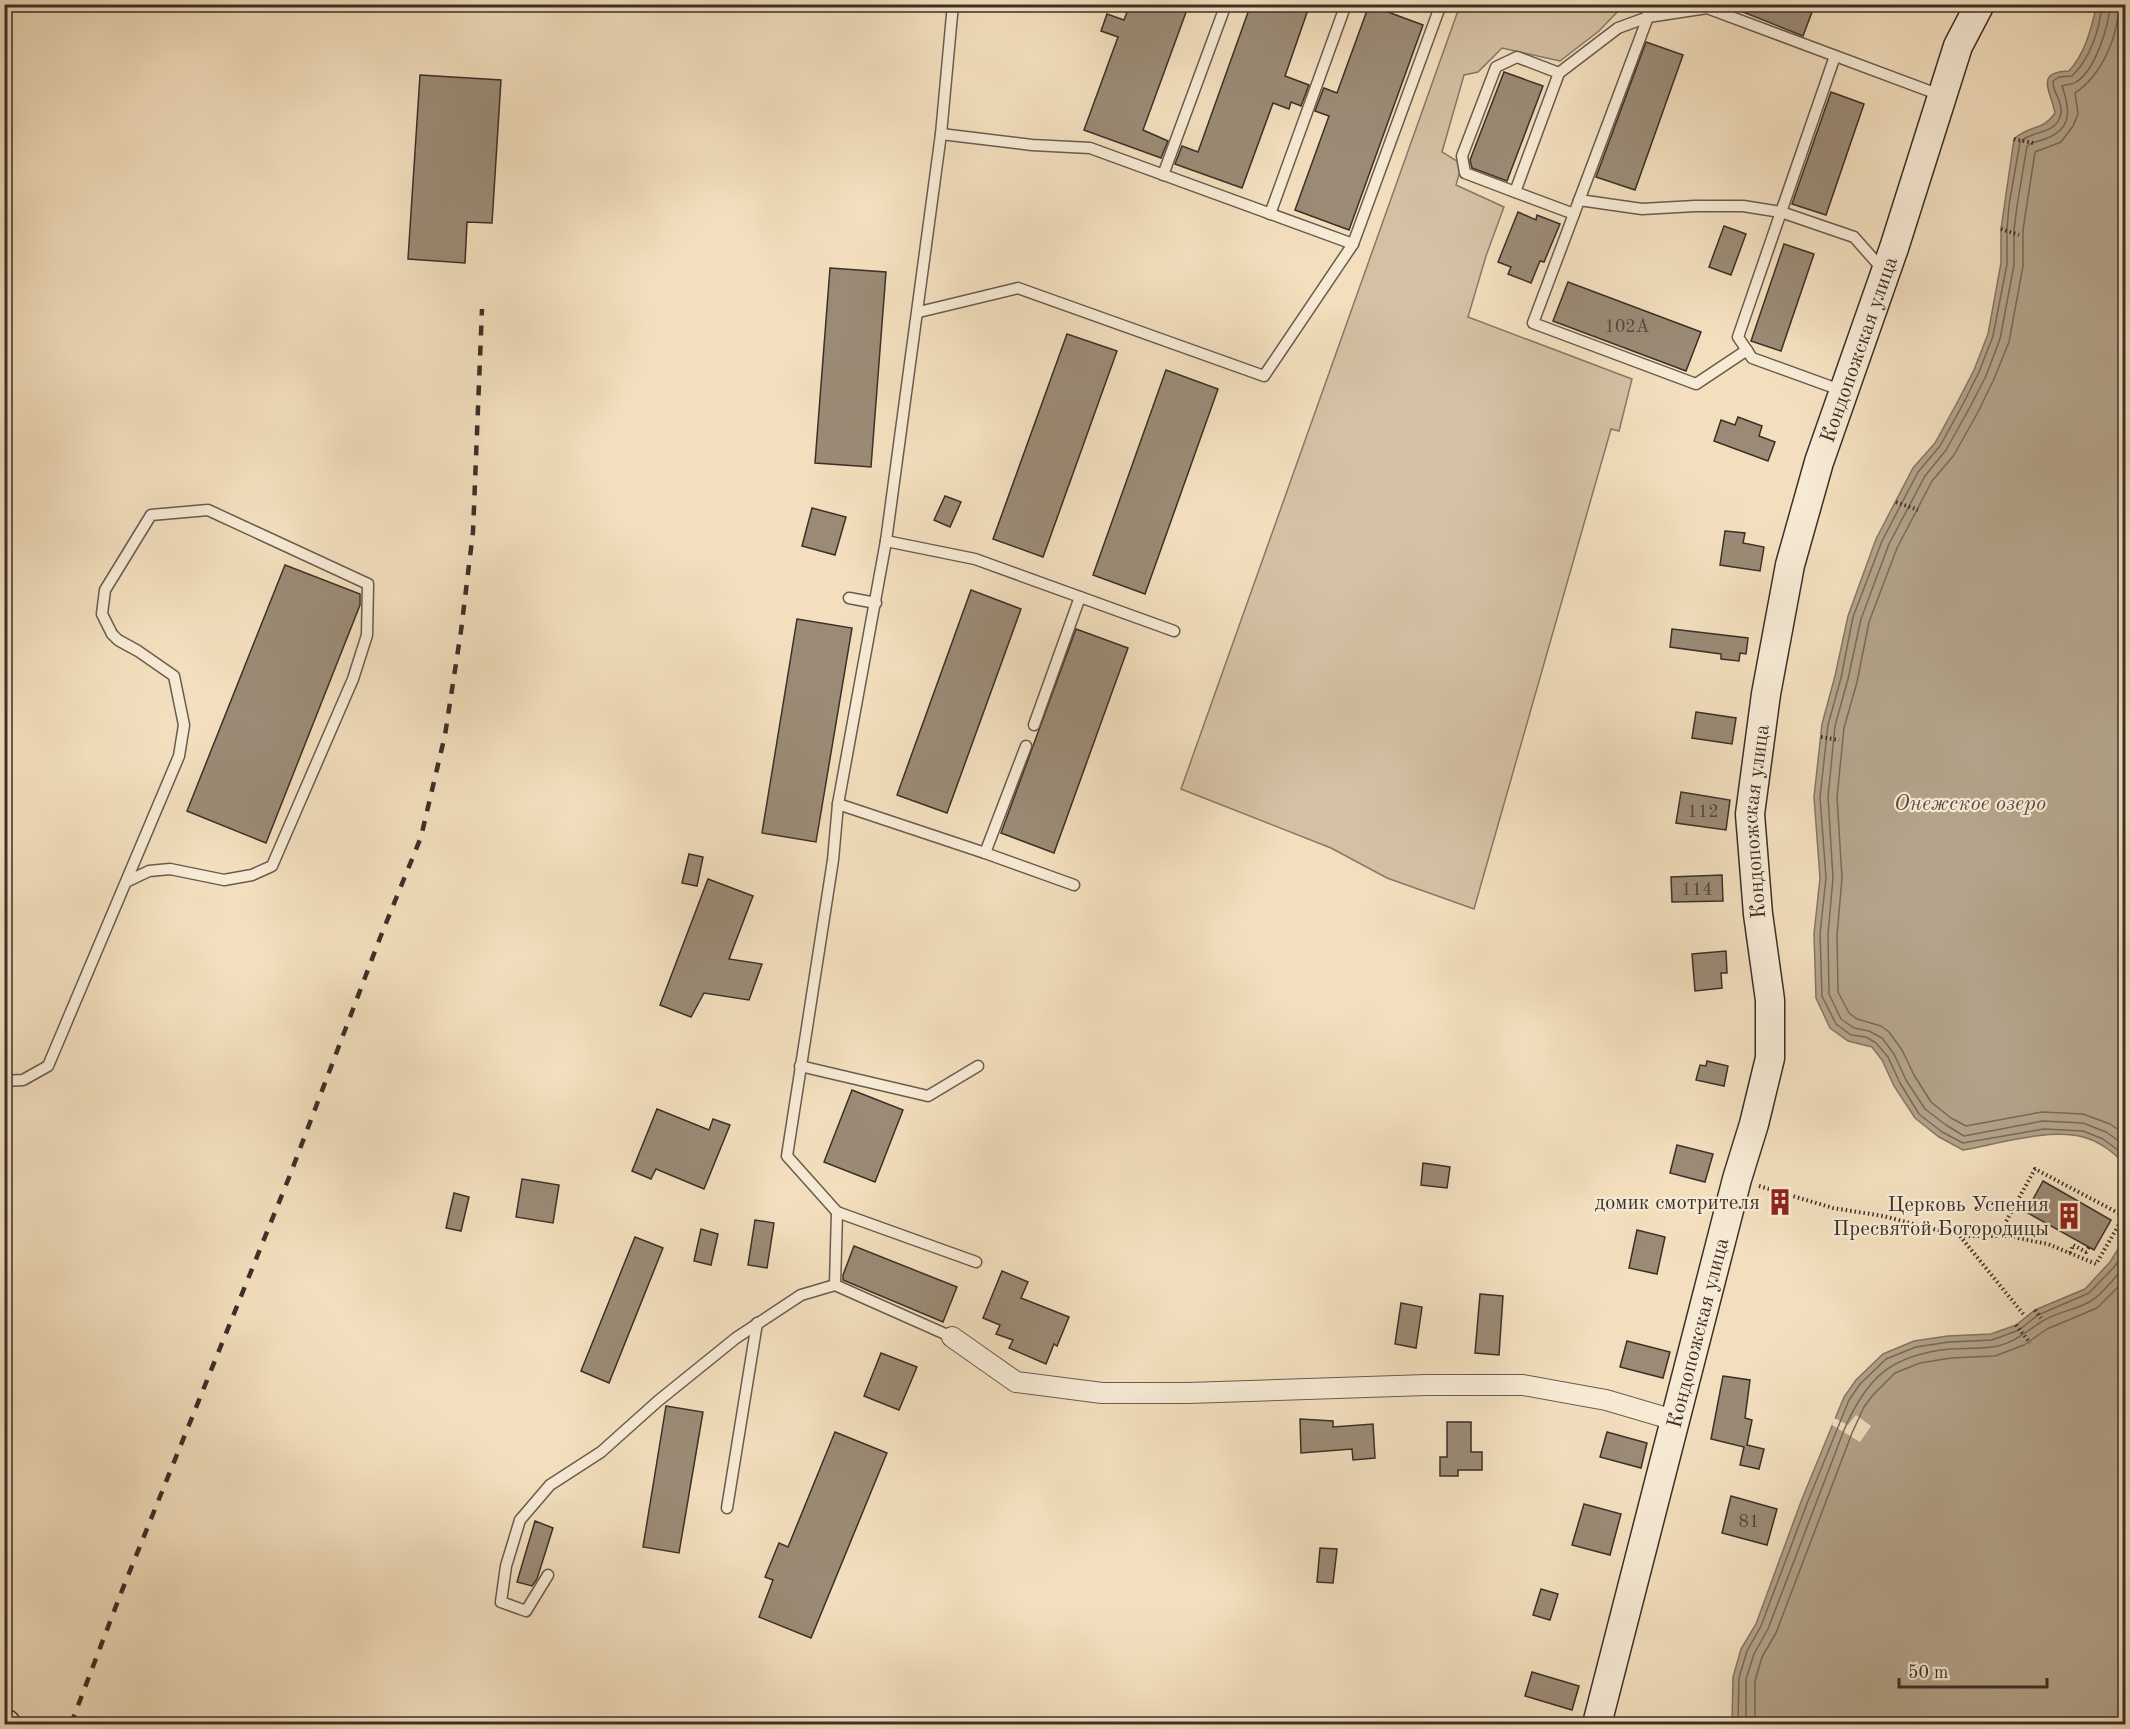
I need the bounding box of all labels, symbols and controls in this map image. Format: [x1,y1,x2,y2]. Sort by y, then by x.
street label: Кондопожская улица [1818,254,1902,446]
house number: 102А [1604,318,1650,336]
street label: Кондопожская улица [1741,723,1774,920]
water label: Онежское озеро [1894,793,2046,815]
house number: 112 [1687,803,1719,821]
house number: 114 [1681,881,1713,899]
building icon: домик смотрителя [1765,1187,1795,1217]
place label: домик смотрителя [1595,1193,1760,1214]
place label: Церковь Успения Пресвятой Богородицы [1833,1195,2049,1240]
building icon: Церковь Успения Пресвятой Богородицы [2054,1201,2084,1231]
street label: Кондопожская улица [1664,1236,1733,1430]
house number: 81 [1739,1513,1759,1531]
scale bar [1899,1651,2048,1689]
text: 50 m [1908,1664,1948,1682]

